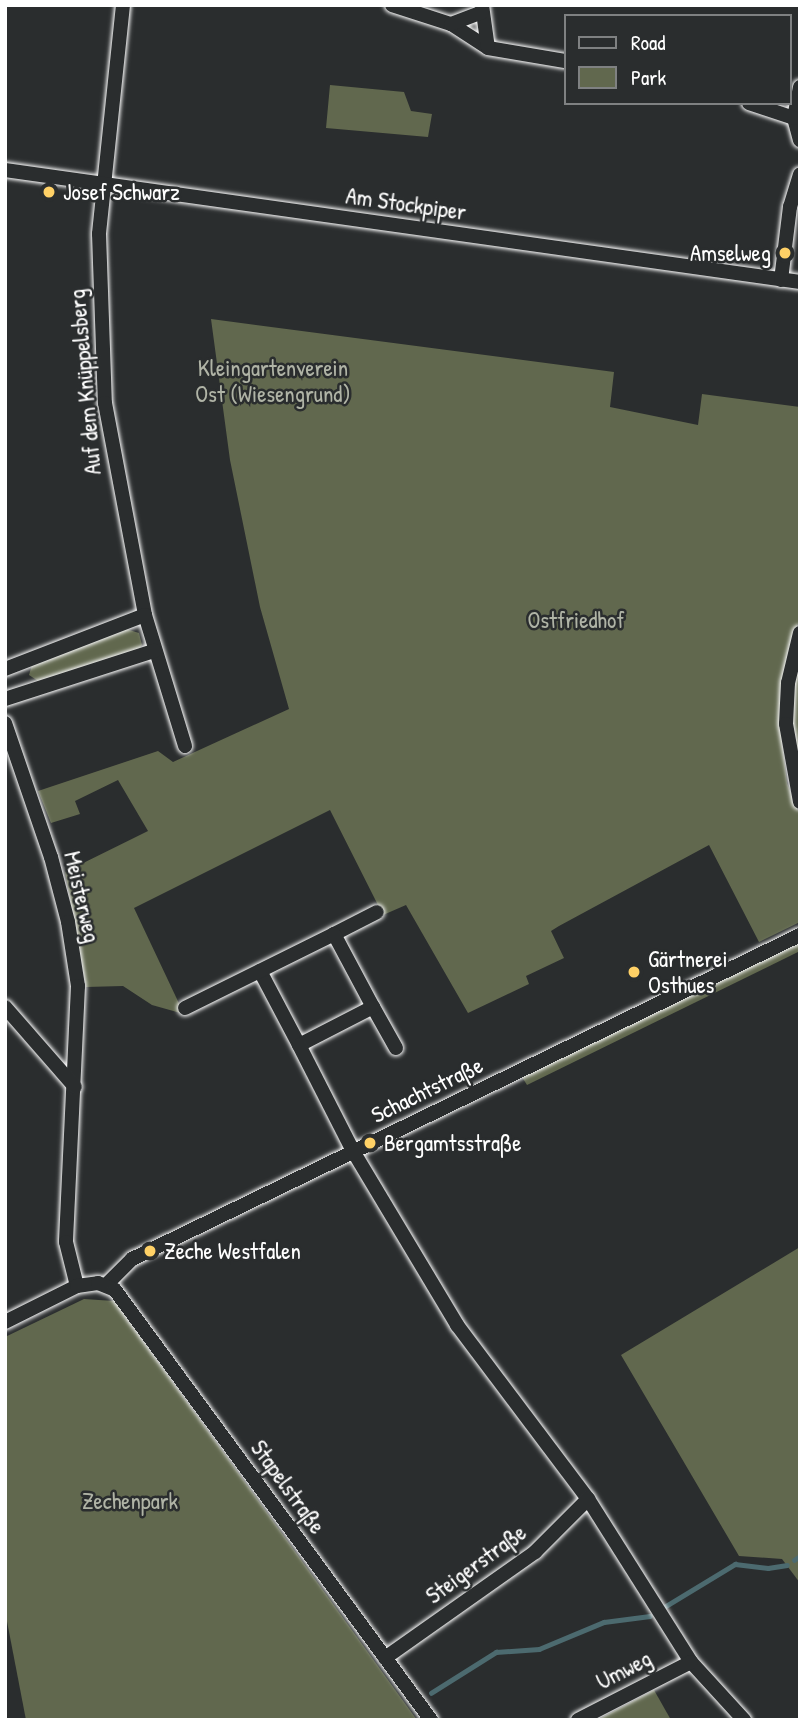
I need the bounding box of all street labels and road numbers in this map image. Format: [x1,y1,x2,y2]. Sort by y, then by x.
street label: Am Stockpiper [344,182,468,226]
street label: Auf dem Knüppelsberg [63,288,107,476]
street label: Meisterweg [58,849,106,945]
street label: Schachtstraße [367,1051,487,1129]
street label: Stapelstraße [245,1435,331,1539]
street label: Steigerstraße [421,1518,531,1610]
street label: Umweg [592,1644,656,1696]

